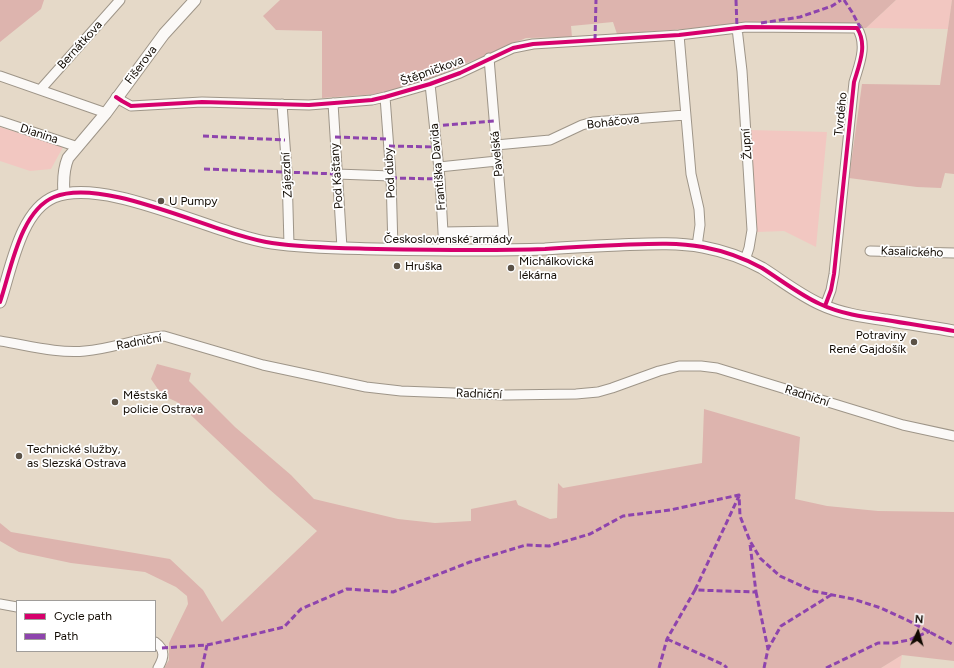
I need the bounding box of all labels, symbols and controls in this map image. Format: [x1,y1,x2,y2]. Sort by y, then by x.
street label: Bernátkova [55,18,105,72]
street label: Fišerova [122,43,160,87]
street label: Štěpničkova [398,53,466,89]
street label: Tvrdého [832,91,850,137]
street label: Boháčova [586,112,640,132]
street label: Dianina [18,121,60,147]
street label: Františka Davida [427,123,449,211]
street label: Župní [739,128,755,160]
street label: Pavelská [488,131,506,177]
street label: Pod Kaštany [328,142,346,210]
street label: Pod duby [381,147,399,199]
street label: Zájezdní [279,152,295,198]
place label: U Pumpy [169,194,217,208]
marker: U Pumpy [156,196,166,206]
street label: Československé armády [384,232,512,246]
street label: Kasalického [880,244,944,260]
place label: Michálkovická lékárna [519,254,594,282]
place label: Hruška [405,259,442,273]
marker: Hruška [392,261,402,271]
marker: Michálkovická lékárna [506,263,516,273]
place label: Potraviny René Gajdošík [829,328,906,356]
street label: Radniční [115,331,163,353]
marker: Potraviny René Gajdošík [909,337,919,347]
street label: Radniční [783,382,831,410]
street label: Radniční [456,386,502,402]
place label: Městská policie Ostrava [123,388,203,416]
marker: Městská policie Ostrava [110,397,120,407]
place label: Technické služby, as Slezská Ostrava [27,442,126,470]
marker: Technické služby, as Slezská Ostrava [14,451,24,461]
legend [16,600,156,652]
text: Cycle path [54,609,112,623]
north arrow [898,612,938,652]
text: N [914,613,924,626]
text: Path [54,629,78,643]

